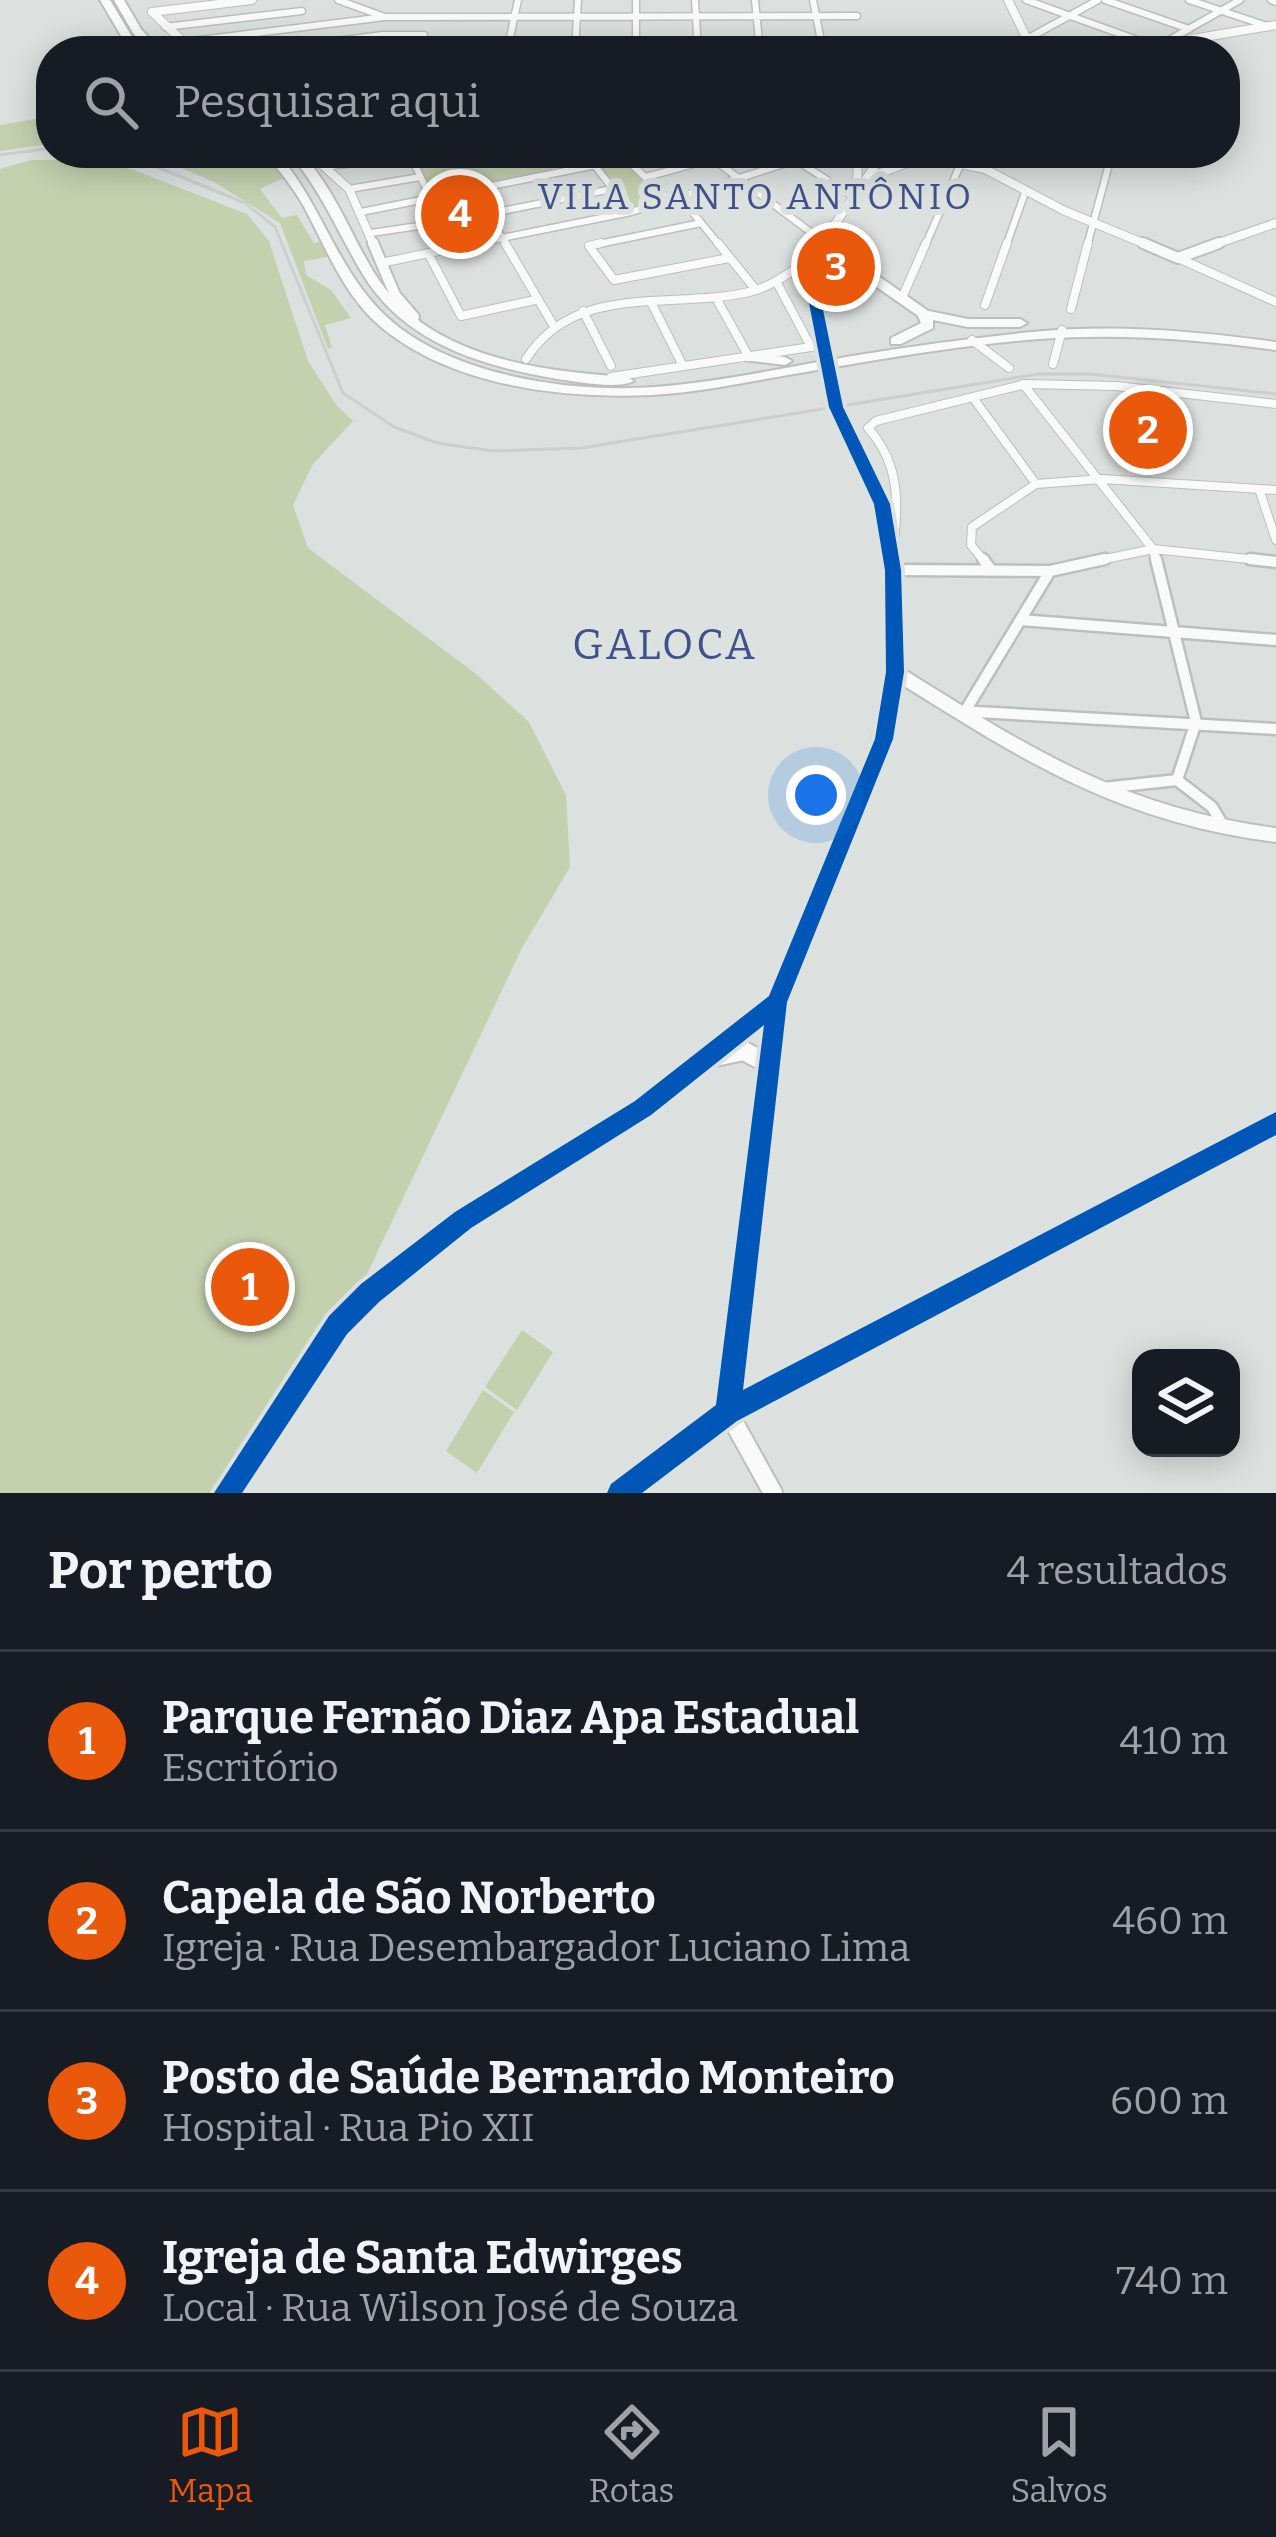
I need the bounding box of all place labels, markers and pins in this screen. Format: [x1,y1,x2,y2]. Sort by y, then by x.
pin: 4 [421,169,499,259]
pin: 3 [797,222,875,312]
pin: 2 [1109,385,1187,475]
pin: 1 [211,1242,289,1332]

